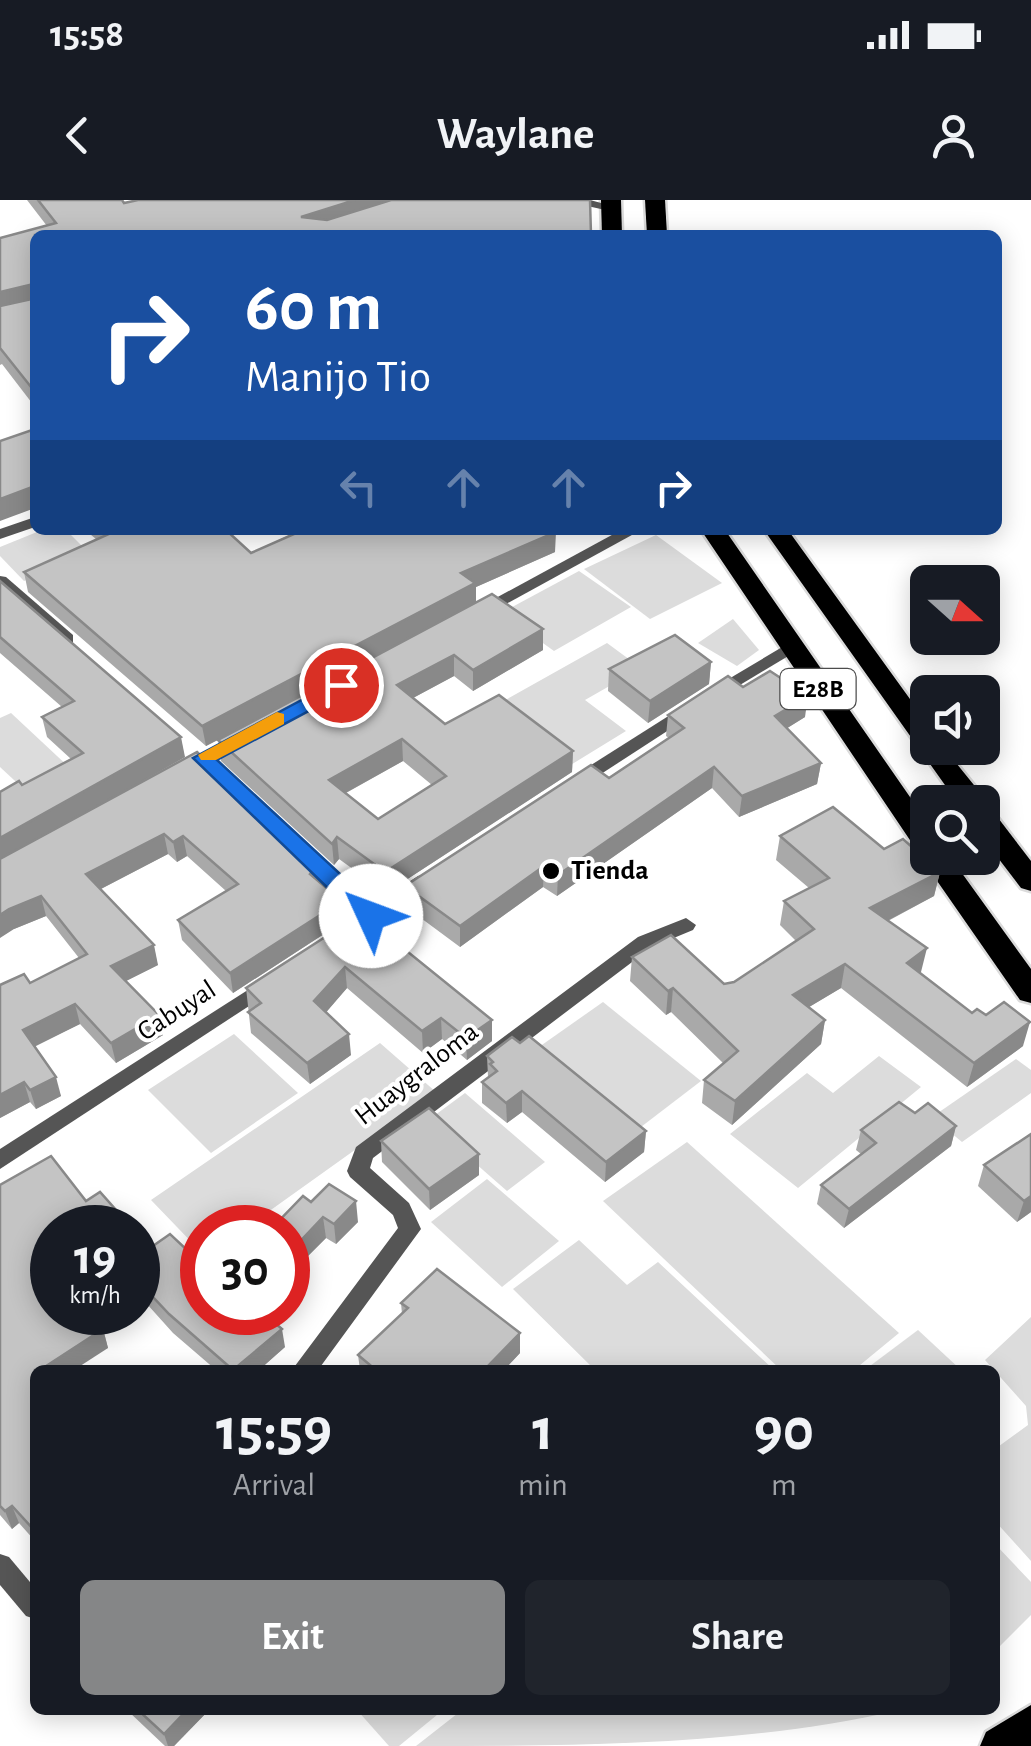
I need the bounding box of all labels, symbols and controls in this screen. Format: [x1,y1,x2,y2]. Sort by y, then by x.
text: 15:58 [50,16,124,54]
icon: back [50,108,105,163]
icon: person [926,108,981,163]
text: Waylane [437,112,594,157]
icon: right [80,270,210,400]
text: 60 m [245,273,382,343]
text: Manijo Tio [245,355,431,400]
icon: left [331,460,386,515]
icon: ahead [436,460,491,515]
icon: ahead [541,460,596,515]
icon: right [646,460,701,515]
north arrow [910,565,1000,655]
map controls [910,565,1000,875]
pin [299,643,384,728]
icon: arrive [314,658,369,713]
road number: E28B [780,669,856,709]
button: sound [910,675,1000,765]
button: search [910,785,1000,875]
place label: Tienda [571,857,649,885]
marker: Tienda [540,860,562,882]
position arrow [319,864,423,968]
street label: Cabuyal [133,976,221,1046]
street label: Huaygraloma [350,1017,484,1131]
speed limit sign: 30 [180,1205,310,1335]
text: 19 [74,1233,116,1283]
text: km/h [69,1283,121,1308]
text: 15:59 [216,1401,332,1461]
text: 1 [532,1401,554,1461]
text: 90 [754,1401,814,1461]
text: Arrival [233,1469,315,1501]
text: min [518,1469,568,1501]
text: m [771,1469,797,1501]
button: Exit [80,1580,505,1695]
button: Share [525,1580,950,1695]

